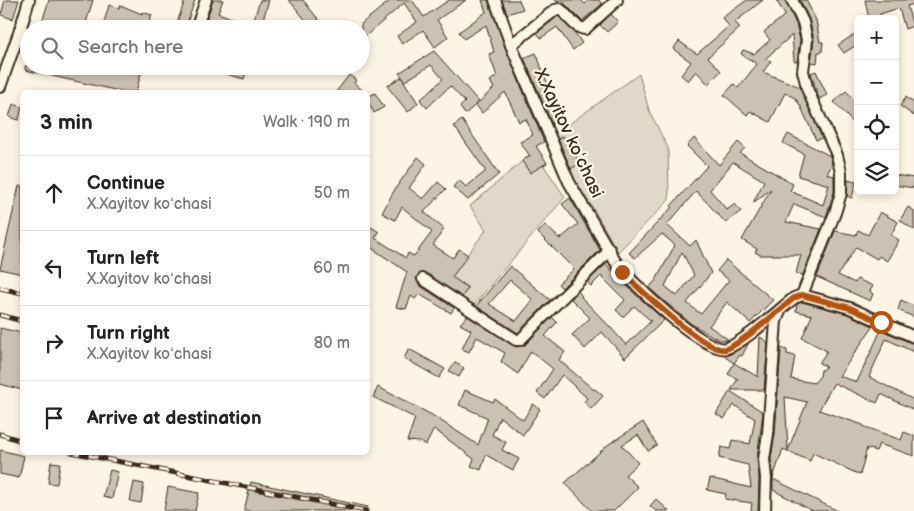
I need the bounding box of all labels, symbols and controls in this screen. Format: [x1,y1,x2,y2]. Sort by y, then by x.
map controls [854,15,899,195]
button: + [854,15,899,60]
search box [20,20,370,75]
icon: search [38,34,66,62]
text: Search here [78,36,183,59]
button: − [854,60,899,105]
street label: X.Xayitov koʻchasi [529,64,608,201]
button: locate [854,105,899,150]
text: 3 min [40,110,93,135]
text: Walk · 190 m [263,113,350,132]
button: layers [854,150,899,195]
text: Continue [87,172,165,195]
icon: ahead [40,179,68,207]
text: 50 m [314,184,350,203]
text: X.Xayitov koʻchasi [87,195,212,214]
text: Turn left [87,247,159,270]
icon: left [40,254,68,282]
text: 60 m [313,259,350,278]
route end [611,261,634,284]
text: X.Xayitov koʻchasi [87,270,212,289]
route start [870,311,893,334]
text: Turn right [87,322,170,345]
icon: right [40,329,68,357]
text: 80 m [314,334,350,353]
text: X.Xayitov koʻchasi [87,345,212,364]
icon: arrive [40,404,68,432]
text: Arrive at destination [87,407,262,430]

